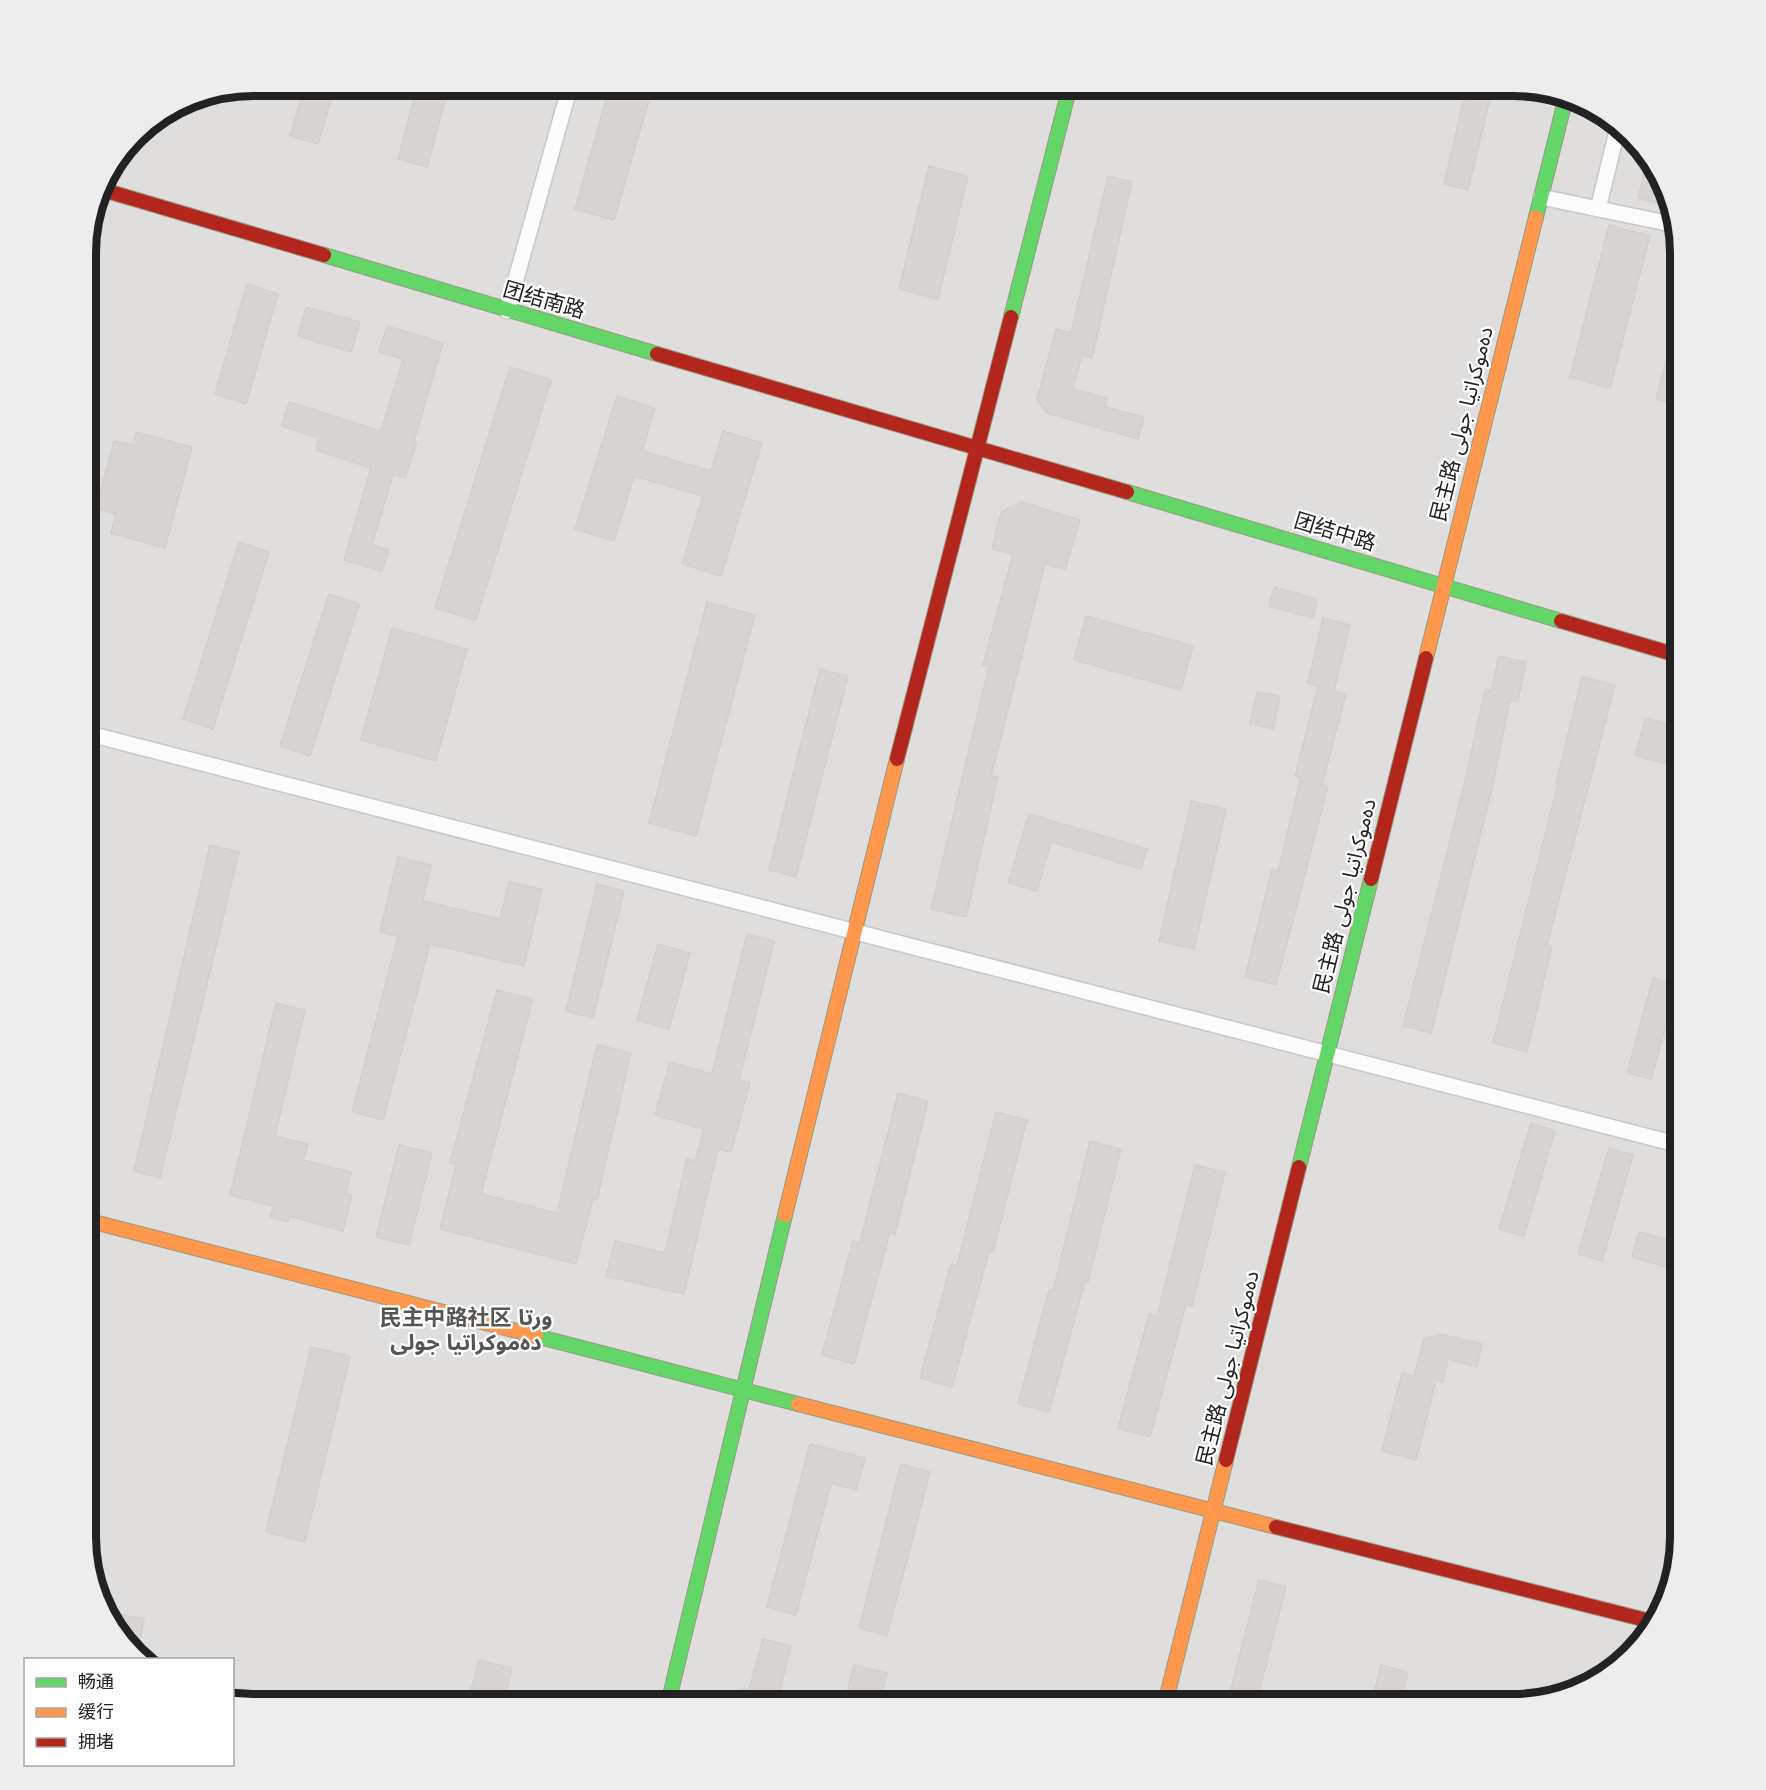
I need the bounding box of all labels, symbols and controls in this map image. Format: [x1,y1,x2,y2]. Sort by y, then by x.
street label: 团结南路 [499,274,589,326]
street label: 民主路 دەموكراتيا جولى [1423,323,1501,525]
street label: 团结中路 [1290,505,1380,559]
street label: 民主路 دەموكراتيا جولى [1306,795,1384,997]
street label: 民主路 دەموكراتيا جولى [1189,1267,1267,1469]
district label: 民主中路社区 ورتا دەموكراتيا جولى [380,1301,552,1358]
legend [24,1658,234,1766]
text: 畅通 [78,1669,114,1695]
text: 缓行 [78,1699,114,1725]
text: 拥堵 [78,1729,114,1755]

